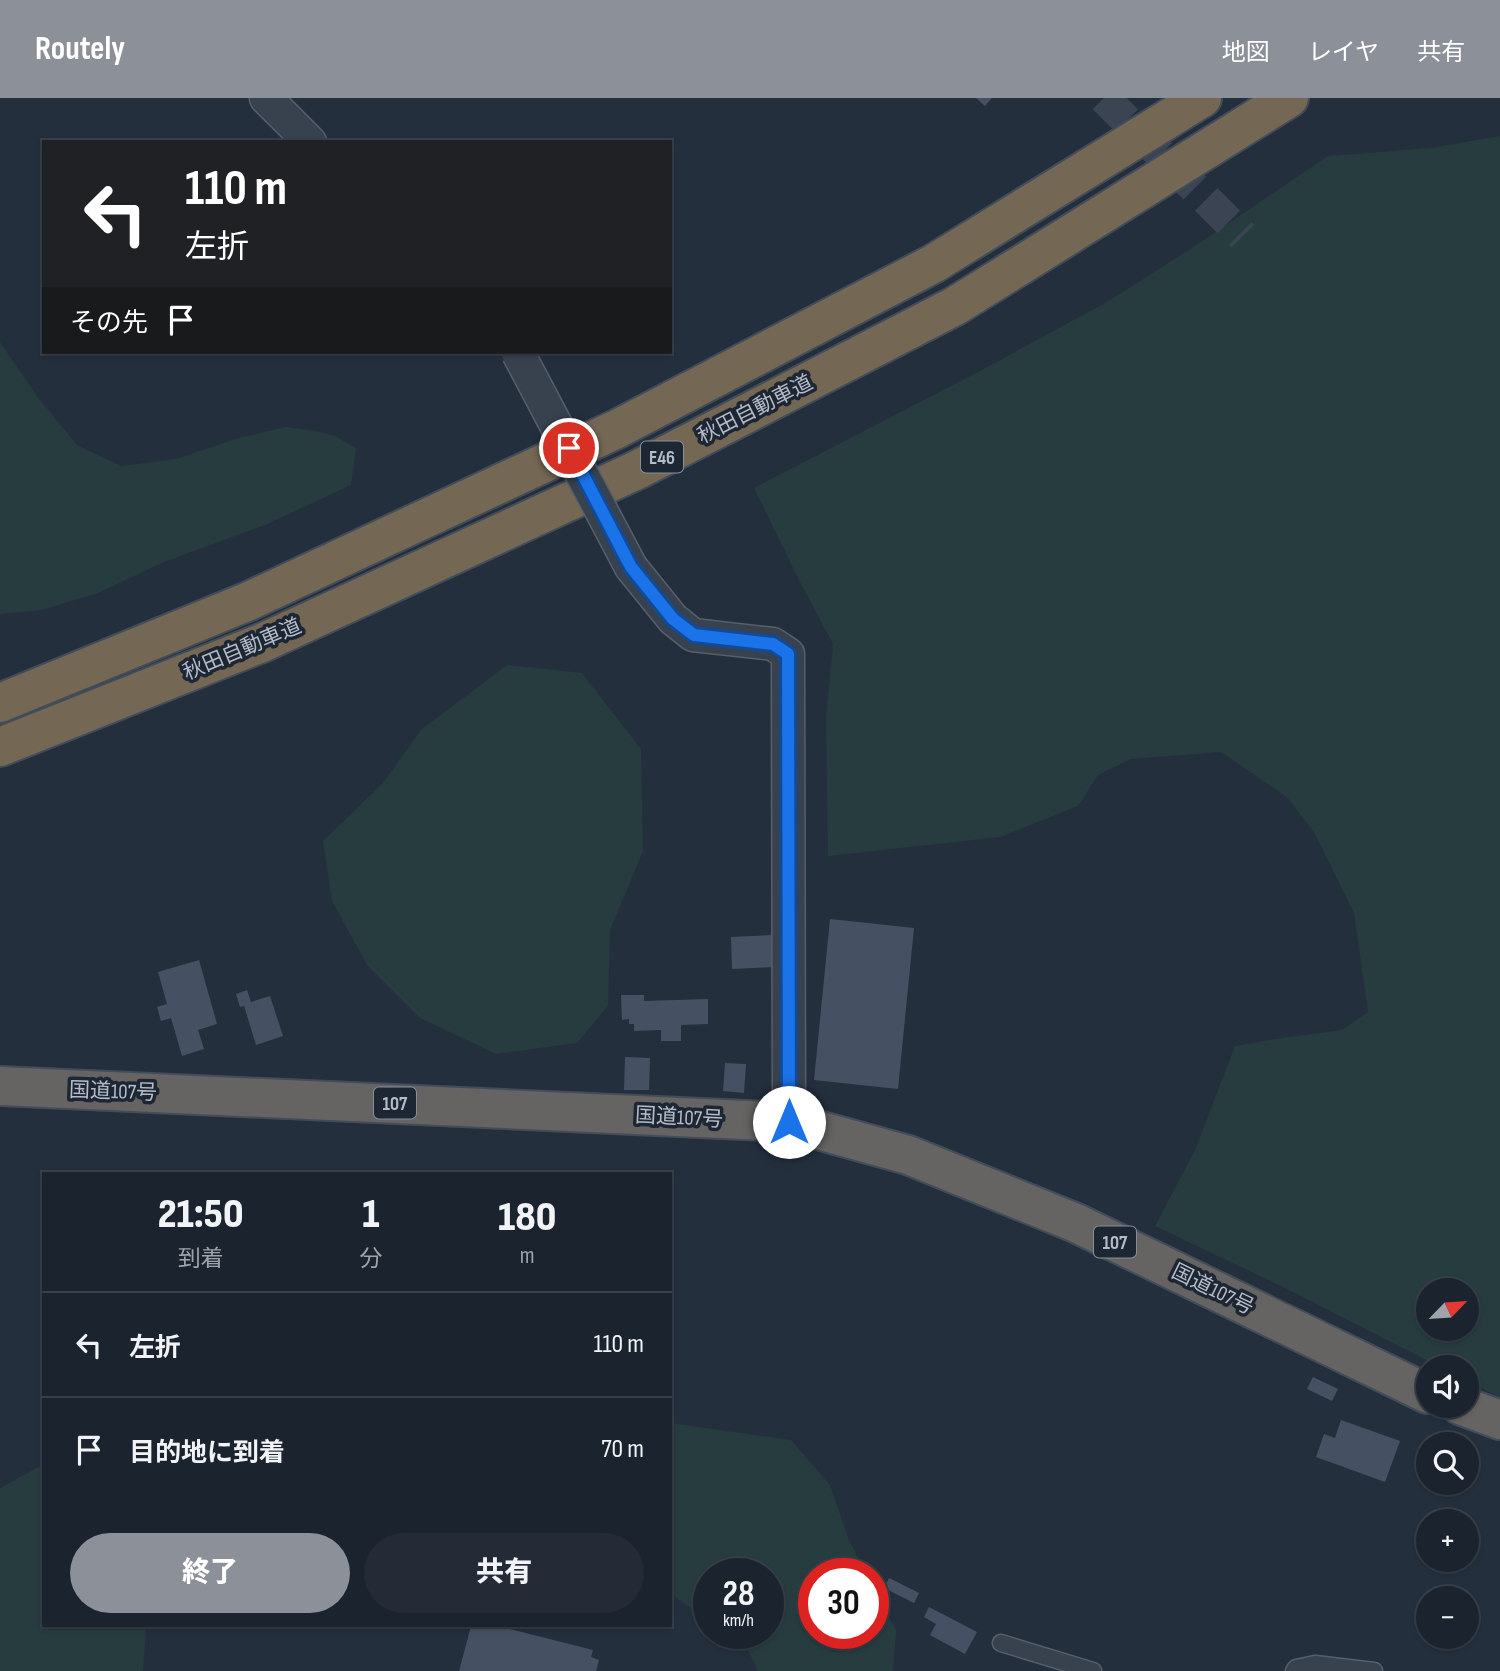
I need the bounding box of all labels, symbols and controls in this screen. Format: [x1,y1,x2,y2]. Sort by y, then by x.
text: Routely [35,29,125,69]
text: 地図 [1222,38,1270,67]
text: レイヤ [1308,38,1379,67]
text: 共有 [1417,38,1465,67]
text: 110 m [185,160,287,219]
icon: left [70,168,161,259]
text: 左折 [185,228,249,267]
icon: arrive [162,301,200,339]
text: その先 [70,308,148,339]
street label: 秋田自動車道 [693,370,817,449]
pin [539,418,599,478]
icon: arrive [550,429,588,467]
road number: E46 [641,442,683,472]
street label: 秋田自動車道 [179,613,305,686]
street label: 国道107号 [69,1077,157,1106]
position arrow [752,1085,826,1159]
road number: 107 [374,1088,416,1119]
street label: 国道107号 [634,1103,724,1132]
text: 21:50 [158,1189,244,1240]
text: 1 [362,1189,379,1240]
text: 180 [498,1192,556,1243]
road number: 107 [1094,1226,1136,1258]
text: m [520,1242,534,1270]
text: 到着 [178,1245,224,1273]
text: 分 [359,1245,382,1273]
street label: 国道107号 [1168,1259,1258,1320]
north arrow [1416,1278,1479,1340]
map controls [1416,1278,1479,1649]
icon: left [70,1326,108,1364]
text: 110 m [593,1329,644,1360]
text: 左折 [129,1333,181,1364]
button: sound [1416,1355,1479,1418]
icon: arrive [70,1431,108,1469]
button: search [1416,1432,1479,1495]
text: 70 m [601,1434,644,1465]
text: 目的地に到着 [129,1438,285,1469]
button: + [1416,1509,1479,1572]
button: 終了 [70,1533,350,1613]
button: 共有 [364,1533,644,1613]
speed limit sign: 30 [798,1558,889,1649]
text: 28 [723,1573,754,1616]
button: − [1416,1586,1479,1649]
text: km/h [723,1610,754,1631]

